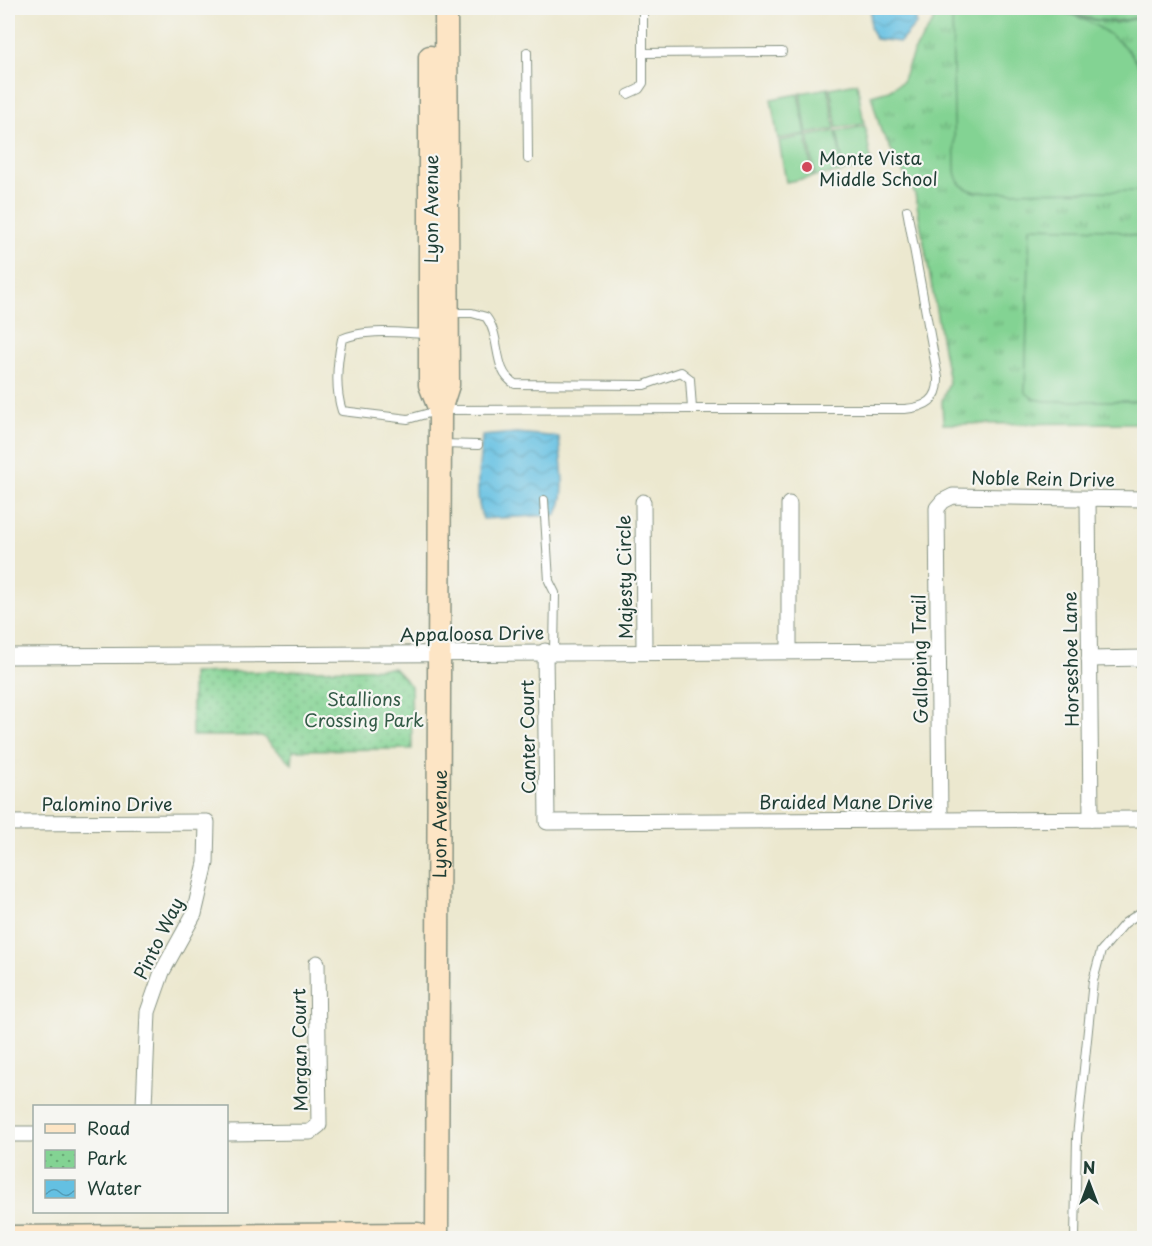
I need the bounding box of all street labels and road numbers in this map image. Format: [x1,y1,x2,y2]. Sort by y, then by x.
street label: Lyon Avenue [417,155,444,263]
street label: Noble Rein Drive [971,463,1115,493]
street label: Majesty Circle [609,515,639,639]
street label: Horseshoe Lane [1055,591,1085,727]
street label: Galloping Trail [904,594,934,724]
street label: Appaloosa Drive [400,618,544,648]
street label: Canter Court [513,680,541,794]
street label: Lyon Avenue [425,769,452,878]
street label: Braided Mane Drive [759,788,933,815]
street label: Palomino Drive [42,790,172,817]
street label: Pinto Way [126,892,190,984]
street label: Morgan Court [284,988,314,1112]

